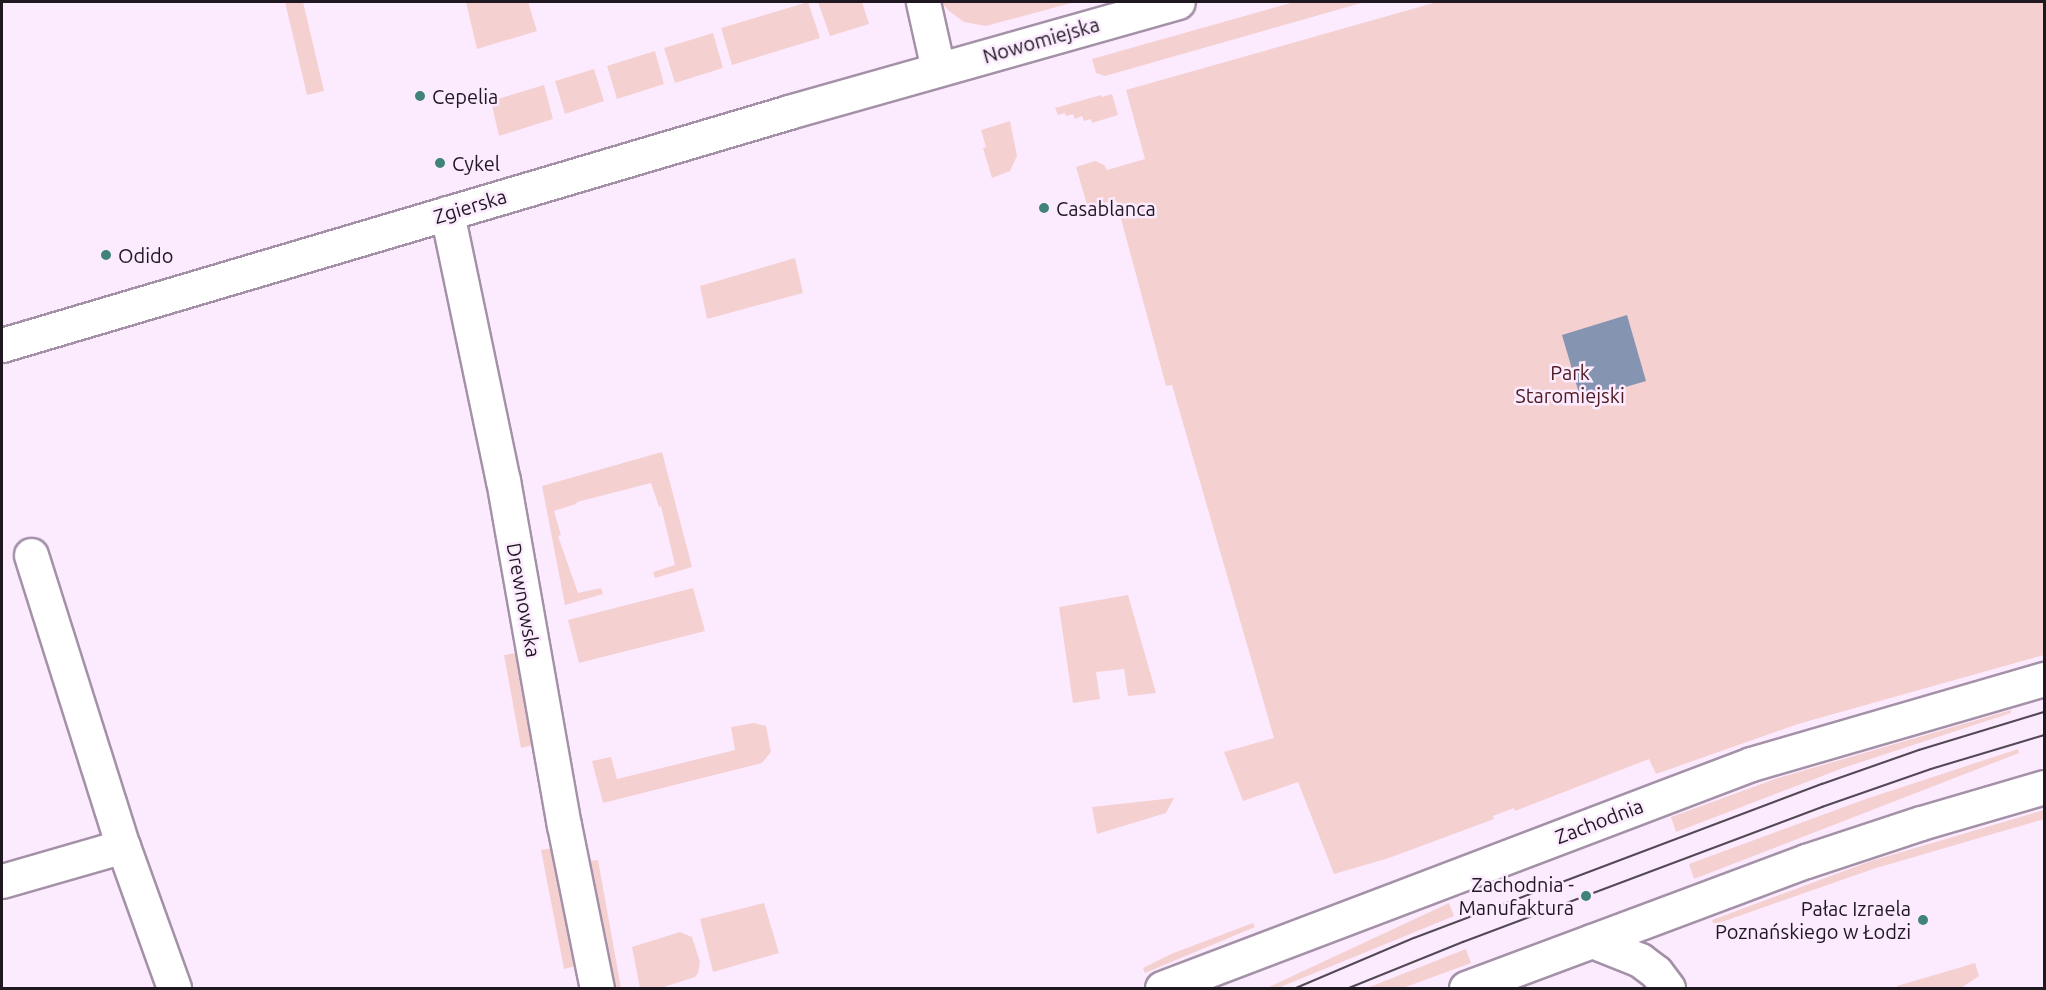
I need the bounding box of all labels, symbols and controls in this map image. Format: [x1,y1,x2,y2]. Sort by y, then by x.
street label: Nowomiejska [980,12,1102,68]
place label: Cepelia [432,84,498,108]
marker: Cepelia [413,89,427,103]
place label: Cykel [452,151,500,175]
marker: Cykel [433,156,447,170]
street label: Zgierska [431,184,509,228]
place label: Casablanca [1056,196,1156,220]
marker: Casablanca [1037,201,1051,215]
place label: Odido [118,243,173,267]
marker: Odido [99,248,113,262]
park label: Park Staromiejski [1515,361,1625,408]
street label: Drewnowska [502,541,546,659]
street label: Zachodnia [1552,793,1646,849]
place label: Zachodnia - Manufaktura [1458,873,1574,920]
marker: Zachodnia - Manufaktura [1579,889,1593,903]
place label: Pałac Izraela Poznańskiego w Łodzi [1715,897,1911,944]
marker: Pałac Izraela Poznańskiego w Łodzi [1916,913,1930,927]

